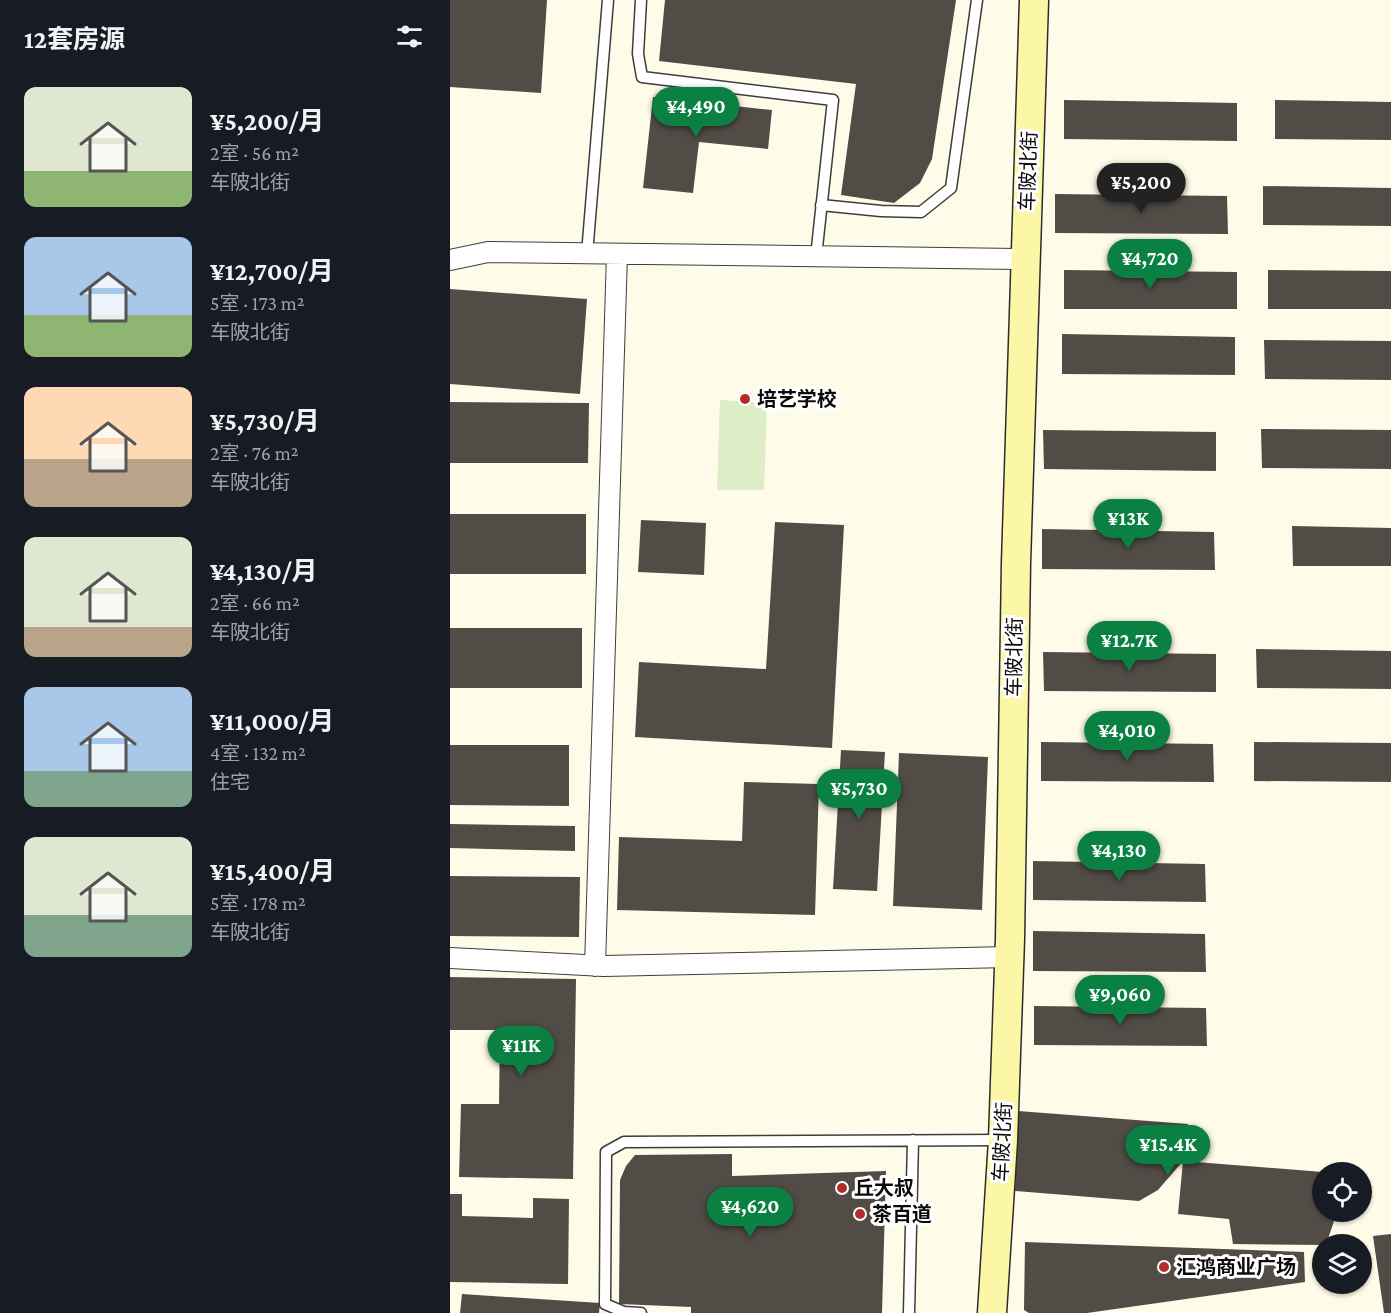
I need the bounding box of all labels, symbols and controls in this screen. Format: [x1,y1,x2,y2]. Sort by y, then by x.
icon: filters [393,20,426,53]
text: 12套房源 [24,25,125,54]
pin: ¥4,490 [647,87,745,138]
text: ¥4,490 [666,95,726,117]
text: ¥5,200/月 [210,107,324,136]
icon: home [72,111,144,183]
street label: 车陂北街 [1016,131,1040,211]
text: 2室 · 56 m² [210,142,299,164]
pin: ¥5,200 [1092,163,1190,214]
text: 车陂北街 [210,171,290,193]
text: ¥5,200 [1111,171,1171,193]
pin: ¥4,720 [1101,239,1199,290]
text: ¥4,720 [1121,247,1179,269]
text: ¥12,700/月 [210,257,334,286]
icon: home [72,261,144,333]
text: 5室 · 173 m² [210,292,305,314]
text: 车陂北街 [210,321,290,343]
place label: 培艺学校 [757,388,837,410]
marker: 培艺学校 [738,392,752,406]
text: ¥5,730/月 [210,407,320,436]
icon: home [72,411,144,483]
text: 2室 · 76 m² [210,442,299,464]
text: 车陂北街 [210,471,290,493]
pin: ¥13K [1092,499,1164,550]
text: ¥13K [1107,507,1149,529]
text: ¥4,130/月 [210,557,317,586]
icon: home [72,561,144,633]
text: 2室 · 66 m² [210,592,300,614]
street label: 车陂北街 [1002,617,1026,697]
text: 车陂北街 [210,621,290,643]
pin: ¥12.7K [1080,621,1178,672]
text: ¥12.7K [1101,629,1157,651]
text: ¥11,000/月 [210,707,334,736]
icon: home [72,711,144,783]
pin: ¥4,010 [1078,711,1176,762]
text: ¥4,010 [1098,719,1156,741]
text: 4室 · 132 m² [210,742,306,764]
pin: ¥5,730 [810,769,908,820]
text: 住宅 [210,771,250,793]
text: ¥5,730 [830,777,888,799]
pin: ¥4,130 [1070,831,1168,882]
text: ¥4,130 [1091,839,1147,861]
text: ¥15,400/月 [210,857,335,886]
icon: home [72,861,144,933]
text: 5室 · 178 m² [210,892,306,914]
text: 车陂北街 [210,921,290,943]
pin: ¥9,060 [1071,975,1169,1026]
text: ¥9,060 [1089,983,1151,1005]
pin: ¥11K [485,1026,557,1077]
text: ¥11K [501,1034,541,1056]
street label: 车陂北街 [989,1101,1015,1183]
pin: ¥15.4K [1119,1125,1217,1176]
text: ¥15.4K [1139,1133,1197,1155]
map controls [1312,1162,1372,1294]
button: locate [1312,1162,1372,1222]
place label: 丘大叔 [854,1177,914,1199]
marker: 丘大叔 [835,1181,849,1195]
pin: ¥4,620 [701,1187,799,1238]
text: ¥4,620 [721,1195,779,1217]
place label: 茶百道 [872,1203,932,1225]
marker: 茶百道 [853,1207,867,1221]
button: layers [1312,1234,1372,1294]
place label: 汇鸿商业广场 [1176,1256,1296,1278]
marker: 汇鸿商业广场 [1157,1260,1171,1274]

